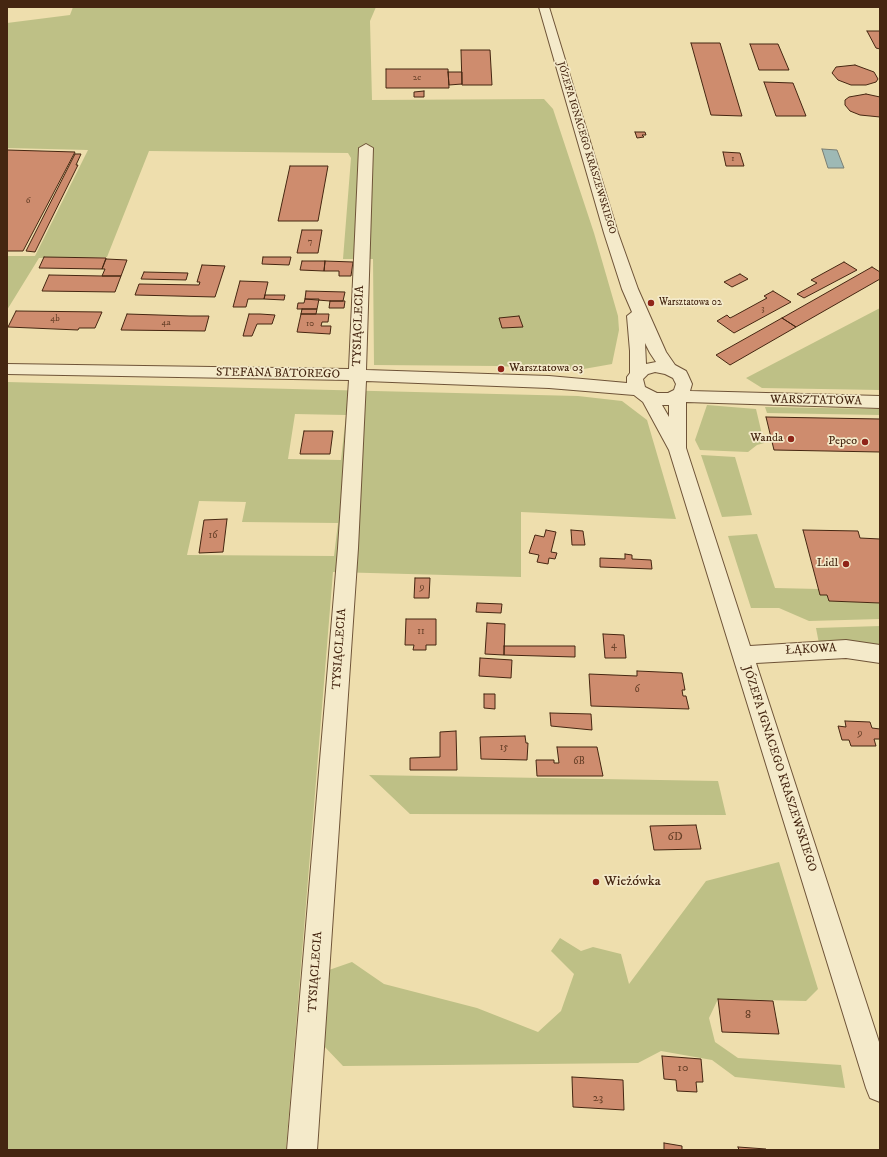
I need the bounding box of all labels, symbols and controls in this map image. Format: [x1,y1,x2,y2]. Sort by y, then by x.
street label: JÓZEFA IGNACEGO KRASZEWSKIEGO [554,60,618,236]
house number: 2c [413,73,421,83]
house number: 1 [731,154,735,164]
house number: 6 [26,196,30,206]
house number: 7 [308,237,312,247]
street label: TYSIĄCLECIA [350,285,368,367]
place label: Warsztatowa 02 [659,297,722,309]
marker: Warsztatowa 02 [646,298,656,308]
house number: 3 [761,304,765,314]
house number: 4b [50,314,60,324]
house number: 4a [161,318,171,328]
house number: 10 [306,319,314,329]
place label: Warsztatowa 03 [509,362,583,376]
marker: Warsztatowa 03 [496,364,506,374]
street label: STEFANA BATOREGO [216,366,340,382]
street label: WARSZTATOWA [770,393,862,409]
place label: Wanda [750,432,783,446]
marker: Wanda [786,434,796,444]
place label: Pepco [828,435,857,449]
marker: Pepco [860,437,870,447]
house number: 16 [209,530,217,542]
place label: Lidl [817,557,838,571]
marker: Lidl [841,559,851,569]
house number: 9 [420,582,424,594]
street label: TYSIĄCLECIA [330,608,350,690]
house number: 11 [417,626,425,638]
house number: 4 [611,640,617,652]
street label: ŁĄKOWA [785,641,837,659]
street label: JÓZEFA IGNACEGO KRASZEWSKIEGO [739,664,819,874]
house number: 6 [634,684,640,696]
house number: 9 [858,728,862,740]
house number: 15 [500,742,508,754]
house number: 6B [573,756,585,768]
house number: 6D [667,831,683,845]
place label: Wieżówka [604,874,661,890]
marker: Wieżówka [591,877,601,887]
street label: TYSIĄCLECIA [306,931,326,1013]
house number: 8 [745,1009,751,1023]
house number: 10 [678,1062,688,1076]
house number: 23 [593,1092,603,1106]

